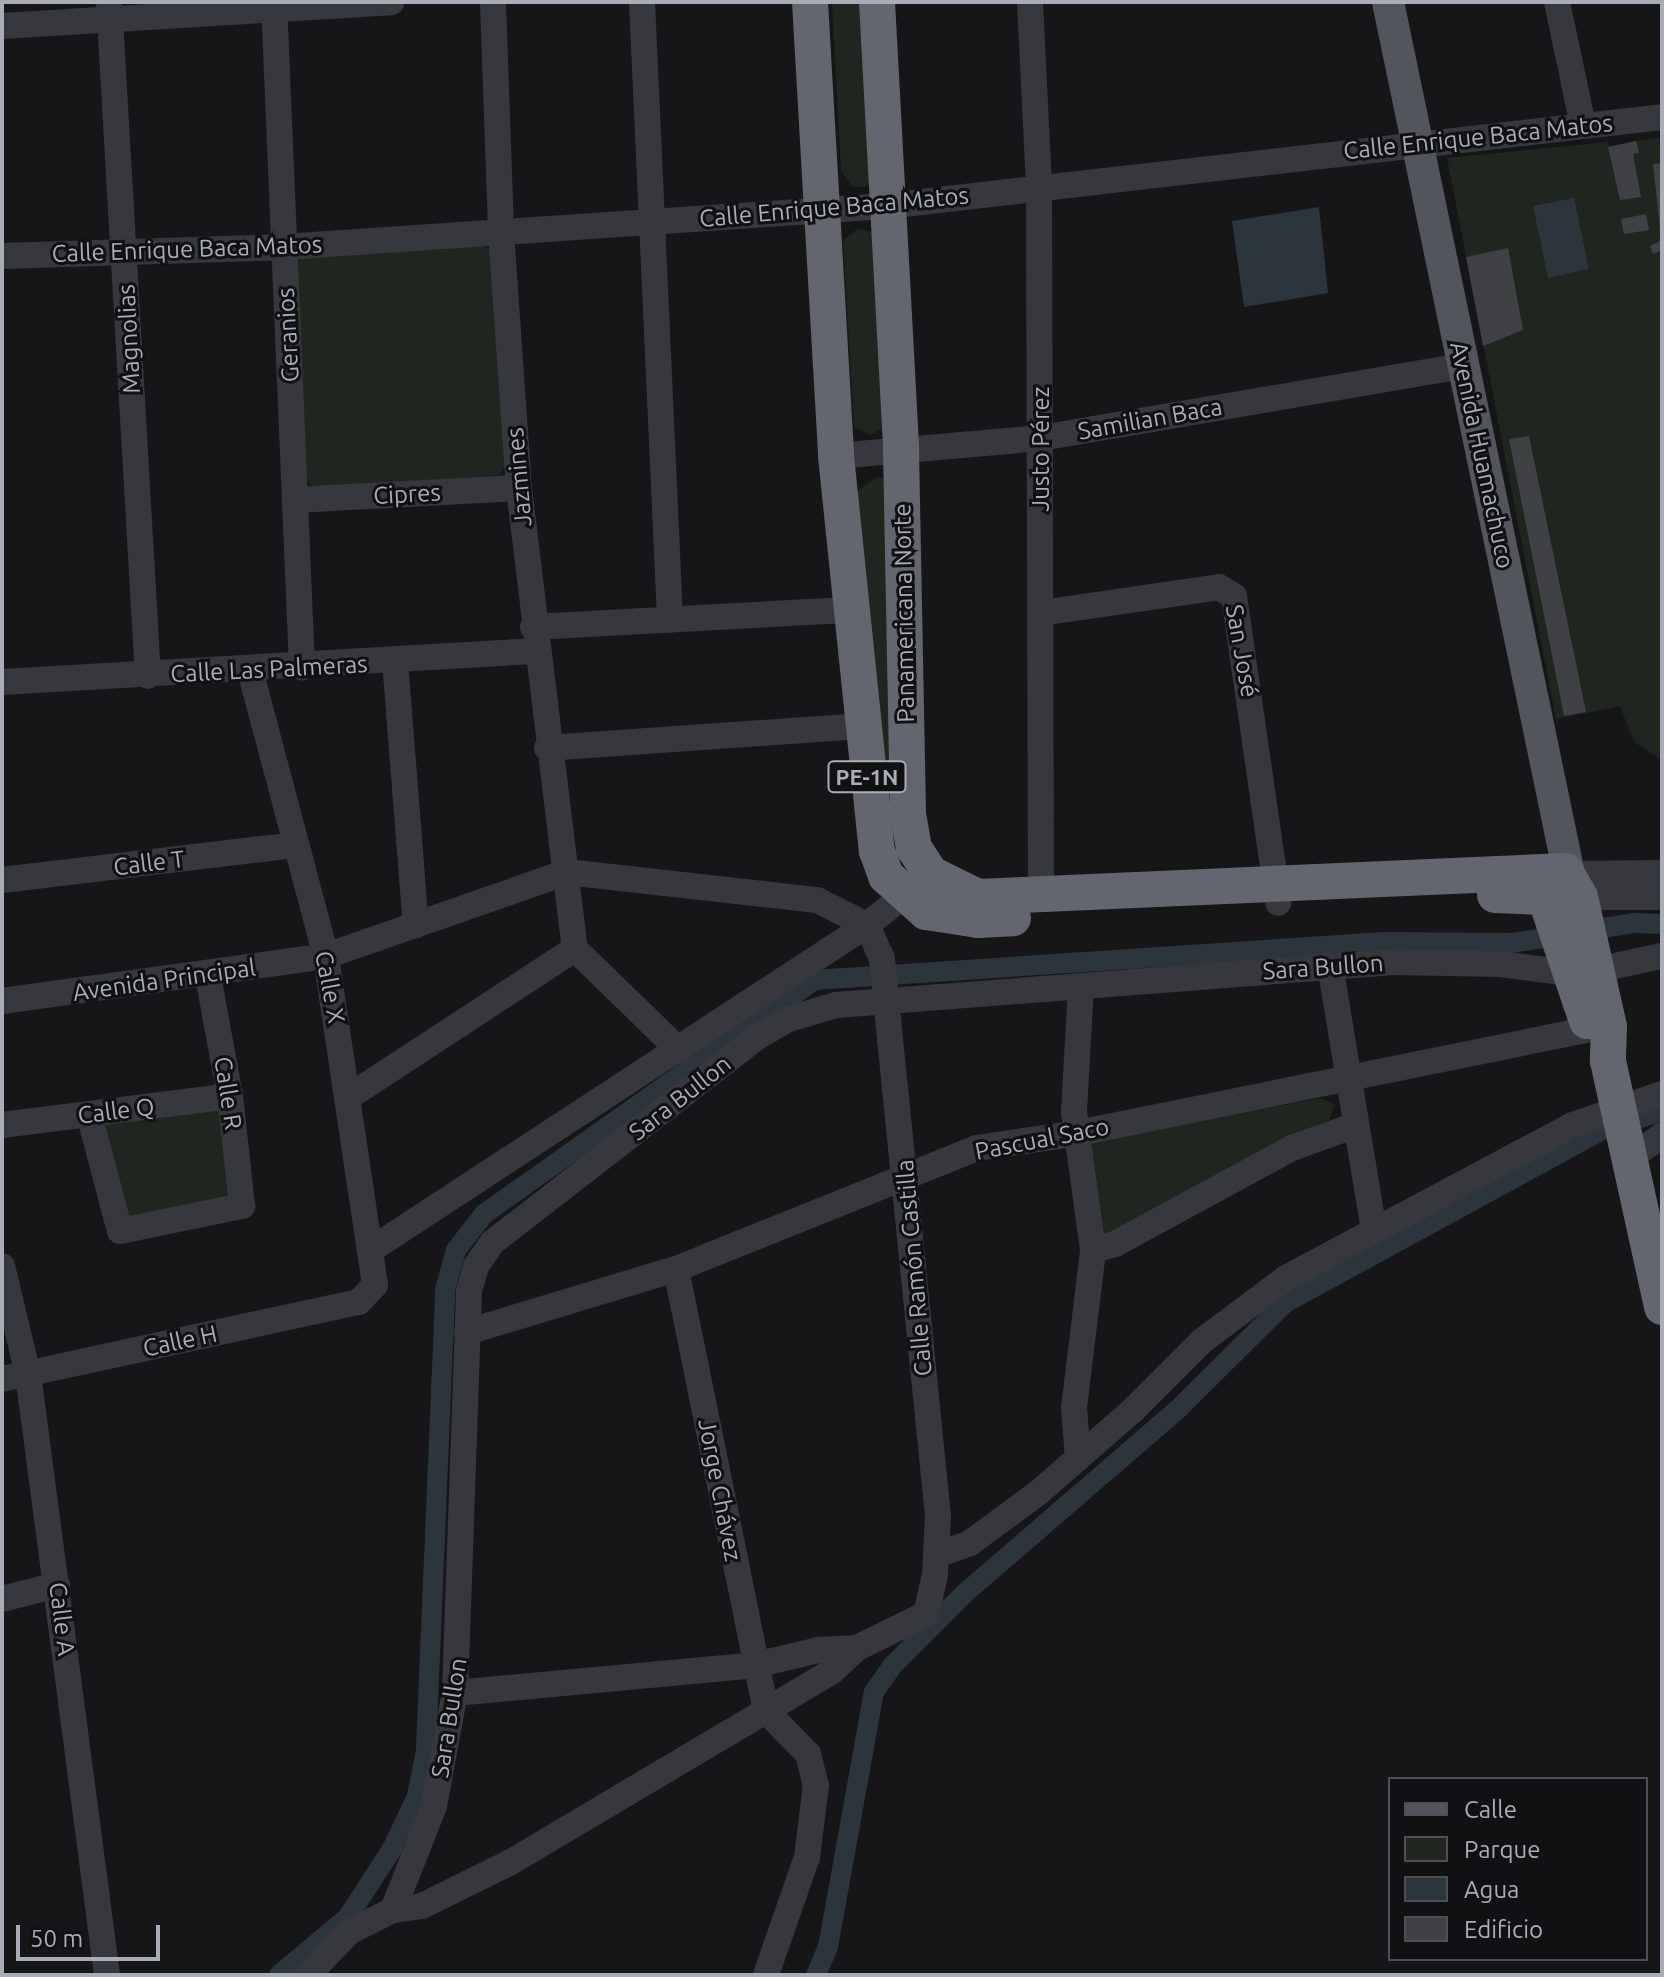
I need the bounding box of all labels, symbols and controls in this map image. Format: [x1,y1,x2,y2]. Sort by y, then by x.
street label: Calle Enrique Baca Matos [1342,109,1614,165]
street label: Calle Enrique Baca Matos [698,181,970,233]
street label: Calle Enrique Baca Matos [51,230,323,268]
street label: Magnolias [112,284,146,394]
street label: Geranios [271,287,305,383]
street label: Avenida Huamachuco [1444,339,1520,571]
street label: Justo Pérez [1027,386,1055,512]
street label: Samilian Baca [1076,392,1224,446]
street label: Jazmines [500,426,538,528]
street label: Cipres [373,478,441,510]
street label: Panamericana Norte [888,503,920,723]
street label: San José [1220,602,1264,700]
street label: Calle Las Palmeras [170,649,368,689]
road number: PE-1N [827,759,907,795]
street label: Calle T [112,844,186,882]
street label: Calle X [309,948,351,1026]
street label: Sara Bullon [1262,948,1384,986]
street label: Avenida Principal [71,953,257,1007]
street label: Sara Bullon [623,1049,737,1147]
street label: Calle R [208,1055,248,1131]
street label: Calle Q [76,1092,156,1130]
street label: Pascual Saco [973,1112,1111,1166]
street label: Calle Ramón Castilla [890,1159,938,1377]
street label: Calle H [140,1319,220,1363]
street label: Jorge Chávez [692,1417,748,1563]
street label: Calle A [43,1581,81,1657]
street label: Sara Bullon [425,1656,473,1780]
legend [1388,1777,1648,1961]
text: Calle [1464,1796,1517,1823]
text: Parque [1464,1836,1541,1863]
text: Agua [1464,1876,1519,1903]
scale bar [20,1909,164,1959]
text: Edificio [1464,1916,1543,1943]
text: 50 m [30,1925,83,1952]

